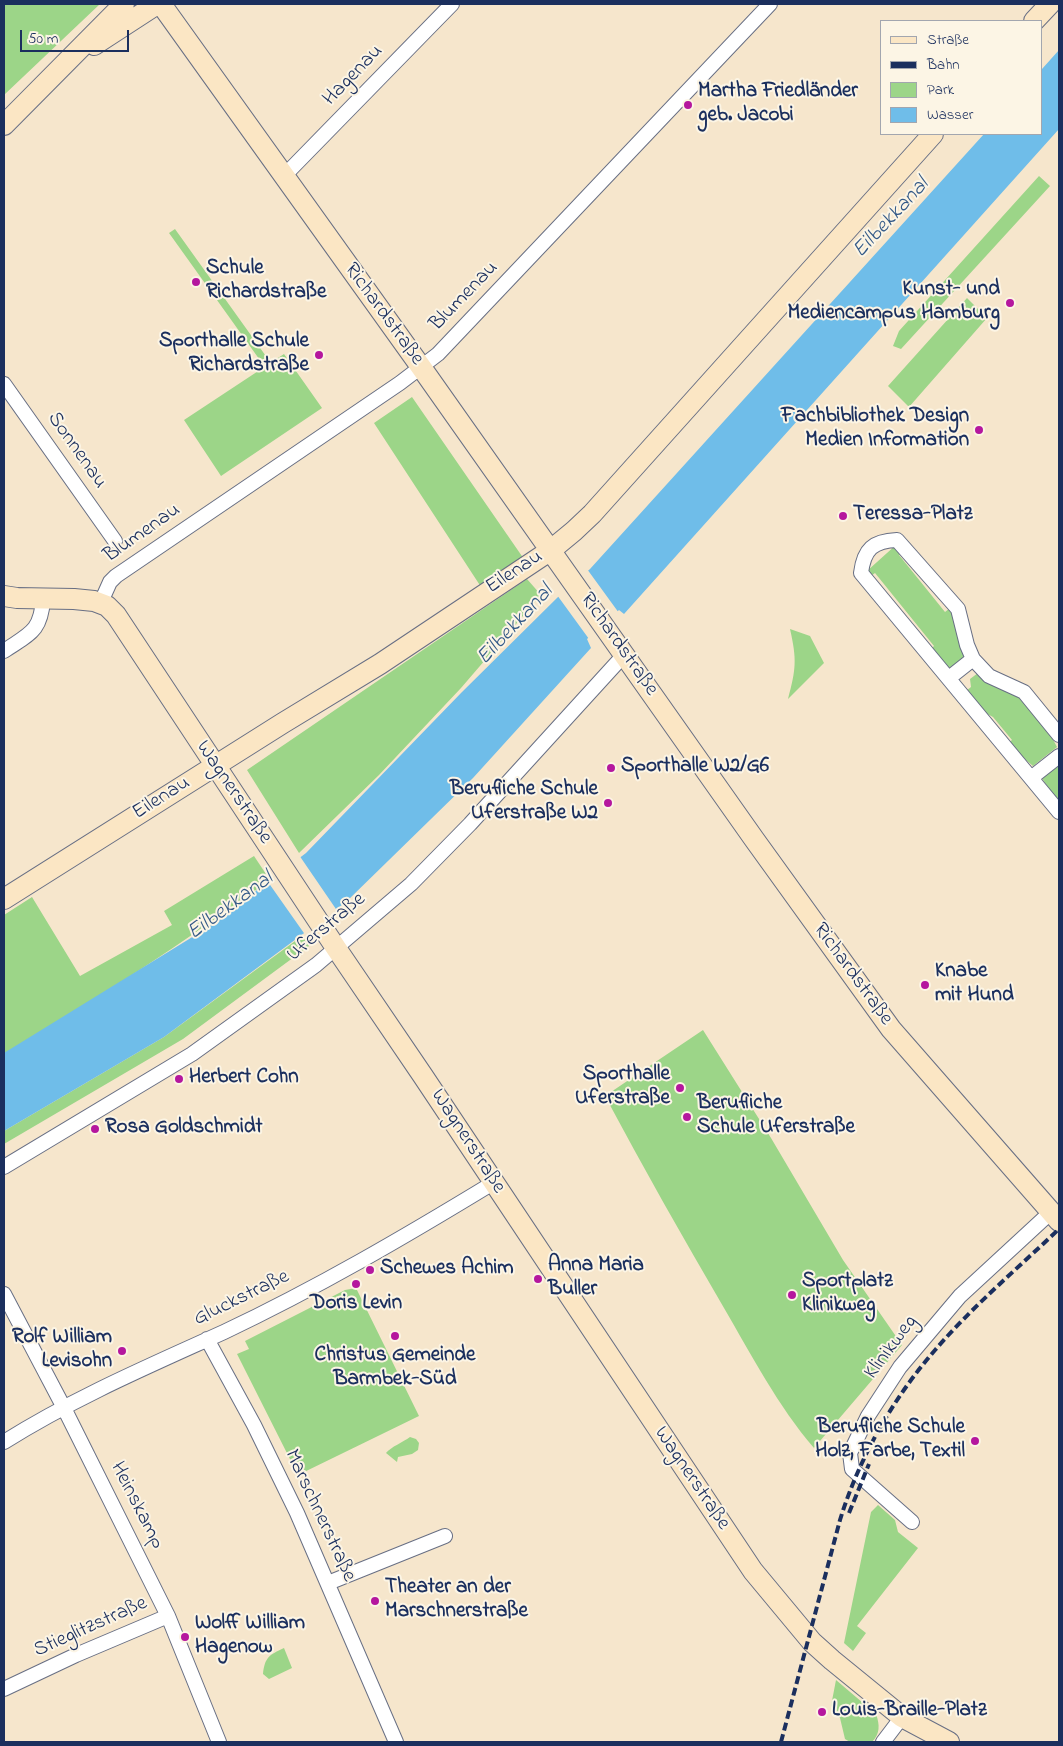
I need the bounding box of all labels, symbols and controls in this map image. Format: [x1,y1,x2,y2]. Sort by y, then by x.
scale bar [22,20,131,52]
legend [880,20,1043,135]
text: 50 m [28,28,58,50]
text: Straße [927,29,969,51]
street label: Hagenau [319,40,389,112]
text: Bahn [927,54,960,76]
text: Park [927,79,954,101]
place label: Martha Friedländer geb. Jacobi [698,80,858,130]
marker: Martha Friedländer geb. Jacobi [682,99,694,111]
text: Wasser [927,104,973,126]
water label: Eilbekkanal [848,173,936,265]
place label: Schule Richardstraße [206,257,326,307]
street label: Blumenau [425,257,505,337]
street label: Richardstraße [337,259,429,371]
marker: Schule Richardstraße [190,276,202,288]
place label: Kunst- und Mediencampus Hamburg [787,278,1000,328]
marker: Kunst- und Mediencampus Hamburg [1004,297,1016,309]
place label: Sporthalle Schule Richardstraße [159,330,309,380]
marker: Sporthalle Schule Richardstraße [313,349,325,361]
place label: Fachbibliothek Design Medien Information [781,405,969,455]
street label: Sonnenau [40,408,112,494]
marker: Fachbibliothek Design Medien Information [973,424,985,436]
street label: Blumenau [100,499,186,569]
place label: Teressa-Platz [853,503,973,529]
marker: Teressa-Platz [837,510,849,522]
street label: Eilenau [482,545,548,601]
water label: Eilbekkanal [472,580,560,672]
street label: Richardstraße [573,588,663,702]
street label: Wagnerstraße [189,736,277,850]
place label: Sporthalle W2/G6 [621,755,769,781]
marker: Sporthalle W2/G6 [605,762,617,774]
street label: Eilenau [129,772,195,826]
place label: Berufliche Schule Uferstraße W2 [450,778,598,828]
marker: Berufliche Schule Uferstraße W2 [602,797,614,809]
water label: Eilbekkanal [183,867,279,947]
street label: Uferstraße [283,888,371,968]
street label: Richardstraße [806,919,898,1031]
place label: Knabe mit Hund [935,960,1014,1010]
marker: Knabe mit Hund [919,979,931,991]
place label: Sporthalle Uferstraße [575,1063,670,1113]
place label: Herbert Cohn [189,1066,299,1092]
marker: Herbert Cohn [173,1073,185,1085]
marker: Sporthalle Uferstraße [674,1082,686,1094]
street label: Wagnerstraße [424,1085,510,1199]
place label: Berufliche Schule Uferstraße [697,1092,855,1142]
marker: Berufliche Schule Uferstraße [681,1111,693,1123]
place label: Rosa Goldschmidt [105,1116,263,1142]
marker: Rosa Goldschmidt [89,1123,101,1135]
place label: Anna Maria Buller [548,1254,644,1304]
place label: Schewes Achim [380,1257,514,1283]
marker: Schewes Achim [364,1264,376,1276]
street label: Gluckstraße [190,1265,294,1333]
place label: Sportplatz Klinikweg [802,1270,893,1320]
marker: Anna Maria Buller [532,1273,544,1285]
marker: Doris Levin [350,1278,362,1290]
marker: Sportplatz Klinikweg [786,1289,798,1301]
place label: Doris Levin [310,1292,402,1318]
street label: Klinikweg [860,1311,924,1385]
place label: Rolf William Levisohn [12,1326,112,1376]
marker: Christus Gemeinde Barmbek-Süd [389,1330,401,1342]
place label: Christus Gemeinde Barmbek-Süd [314,1344,476,1394]
marker: Rolf William Levisohn [116,1345,128,1357]
place label: Berufliche Schule Holz, Farbe, Textil [815,1416,965,1466]
street label: Wagnerstraße [647,1422,735,1536]
marker: Berufliche Schule Holz, Farbe, Textil [969,1435,981,1447]
street label: Marschnerstraße [277,1446,361,1586]
street label: Heinskamp [103,1458,169,1554]
place label: Theater an der Marschnerstraße [385,1576,528,1626]
street label: Stieglitzstraße [30,1592,152,1664]
marker: Theater an der Marschnerstraße [369,1595,381,1607]
place label: Wolff William Hagenow [195,1612,305,1662]
marker: Wolff William Hagenow [179,1631,191,1643]
place label: Louis-Braille-Platz [832,1699,987,1725]
marker: Louis-Braille-Platz [816,1706,828,1718]

